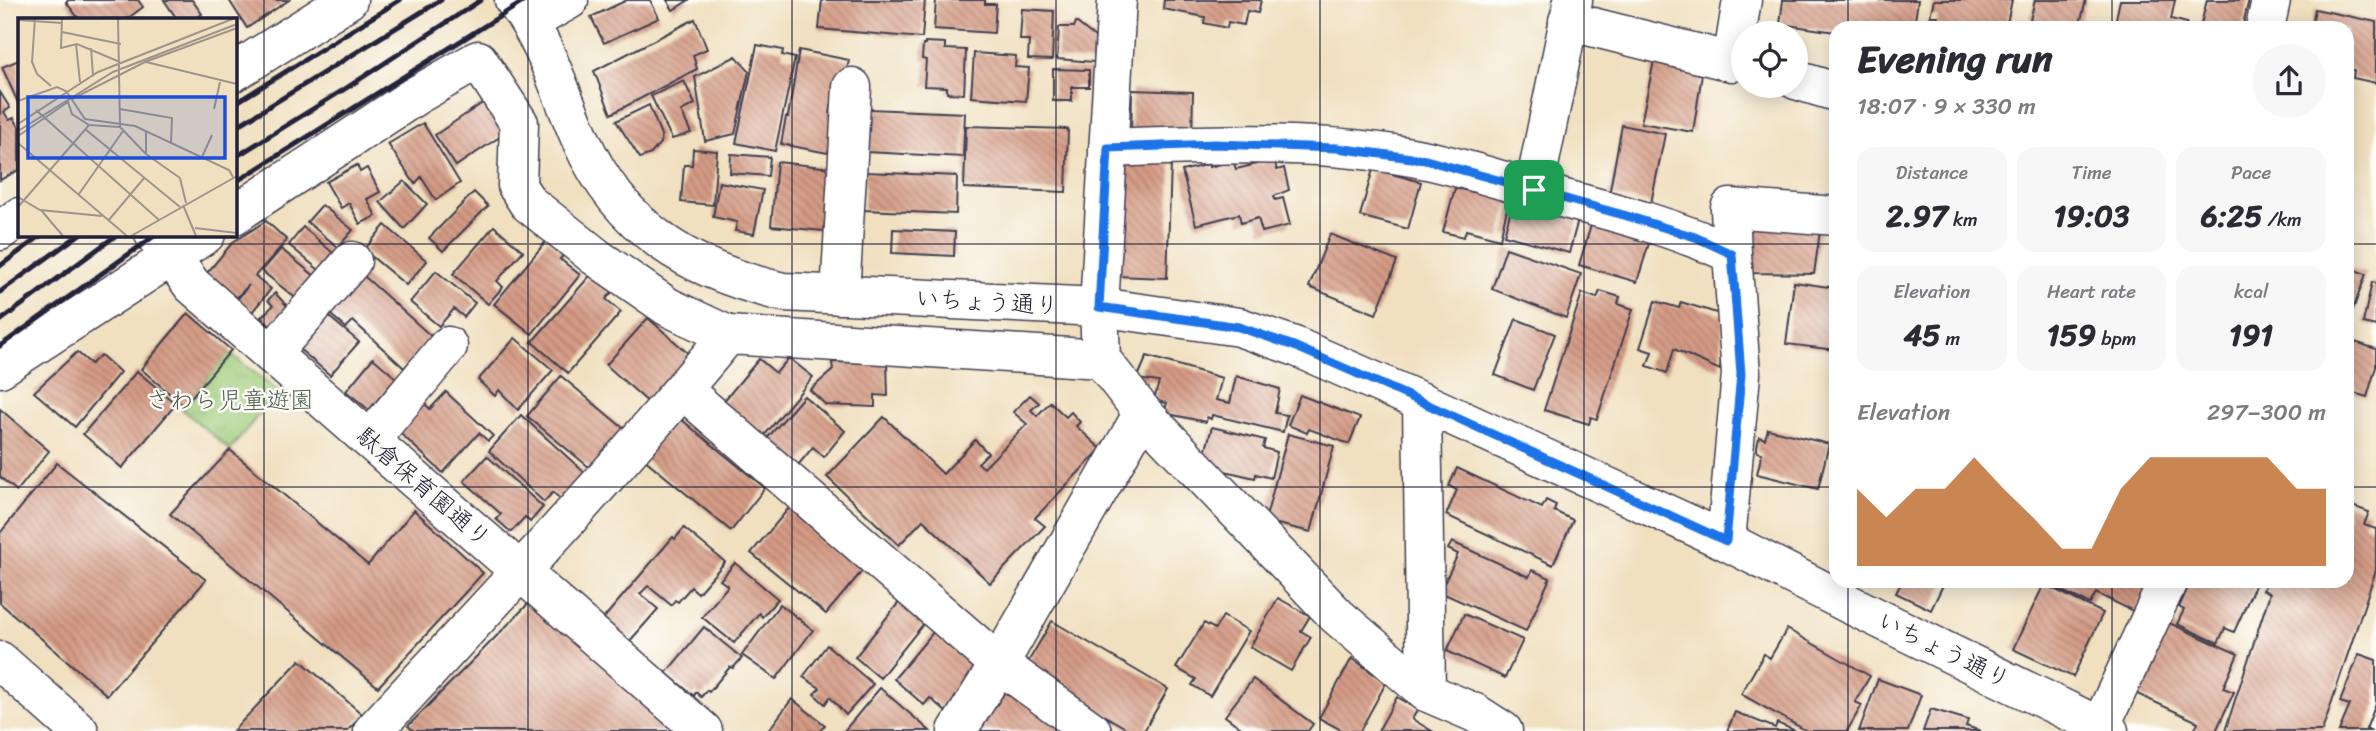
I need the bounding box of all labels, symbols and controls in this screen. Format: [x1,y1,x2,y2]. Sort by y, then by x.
inset map [18,18,236,236]
map controls [1731,21,1808,98]
button: locate [1731,21,1808,98]
text: Evening run [1857,26,2053,93]
button: share [2252,44,2326,118]
text: 18:07 · 9 × 330 m [1857,86,2036,127]
text: Distance [1896,156,1968,189]
text: Time [2071,156,2112,189]
text: Pace [2231,156,2271,189]
pin [1504,160,1564,220]
icon: arrive [1515,171,1553,209]
text: 2.97 [1886,189,1948,243]
text: 19:03 [2054,189,2129,243]
text: 6:25 [2201,189,2263,243]
text: km [1948,203,1978,236]
text: /km [2263,203,2302,236]
text: Elevation [1893,275,1970,308]
text: Heart rate [2047,275,2136,308]
text: kcal [2234,275,2268,308]
street label: いちょう通り [914,277,1060,327]
text: 45 [1904,308,1941,362]
text: 159 [2047,308,2096,362]
text: 191 [2229,308,2273,362]
text: m [1941,322,1960,355]
text: bpm [2096,322,2136,355]
park label: さわら児童遊園 [146,379,314,421]
text: Elevation [1857,392,1950,433]
text: 297–300 m [2207,392,2326,433]
street label: 駄倉保育園通り [347,416,501,558]
street label: いちょう通り [1870,600,2018,700]

